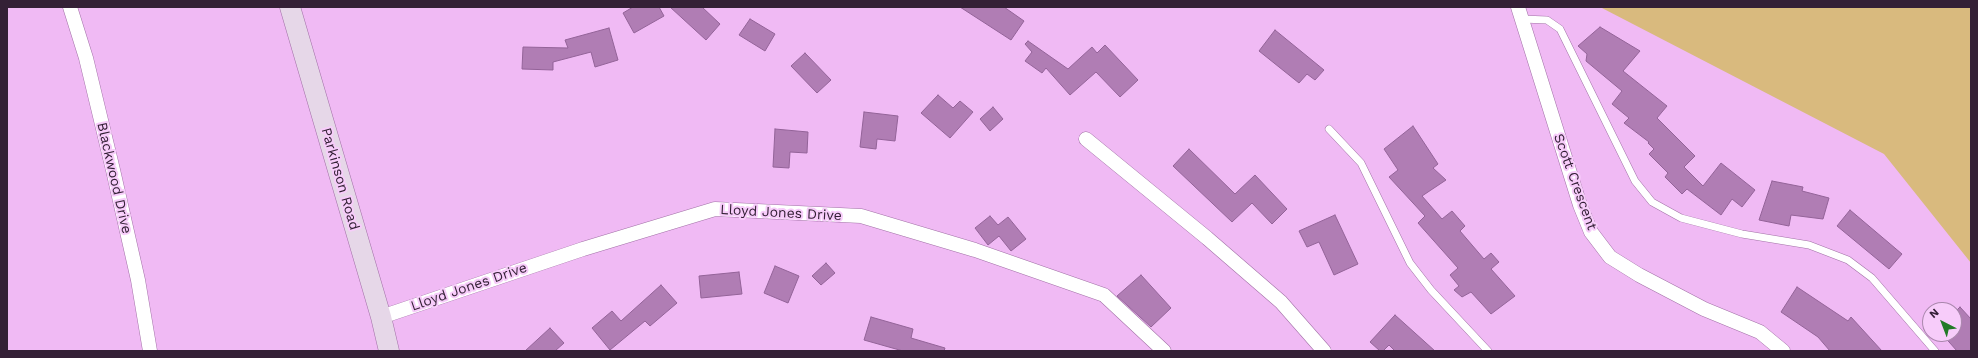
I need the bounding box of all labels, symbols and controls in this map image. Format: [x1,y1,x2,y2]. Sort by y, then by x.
street label: Blackwood Drive [93,121,135,235]
street label: Parkinson Road [317,126,363,232]
street label: Scott Crescent [1550,131,1600,233]
street label: Lloyd Jones Drive [720,201,842,225]
street label: Lloyd Jones Drive [409,259,529,315]
north arrow [1922,302,1962,342]
text: N [1927,306,1942,321]

